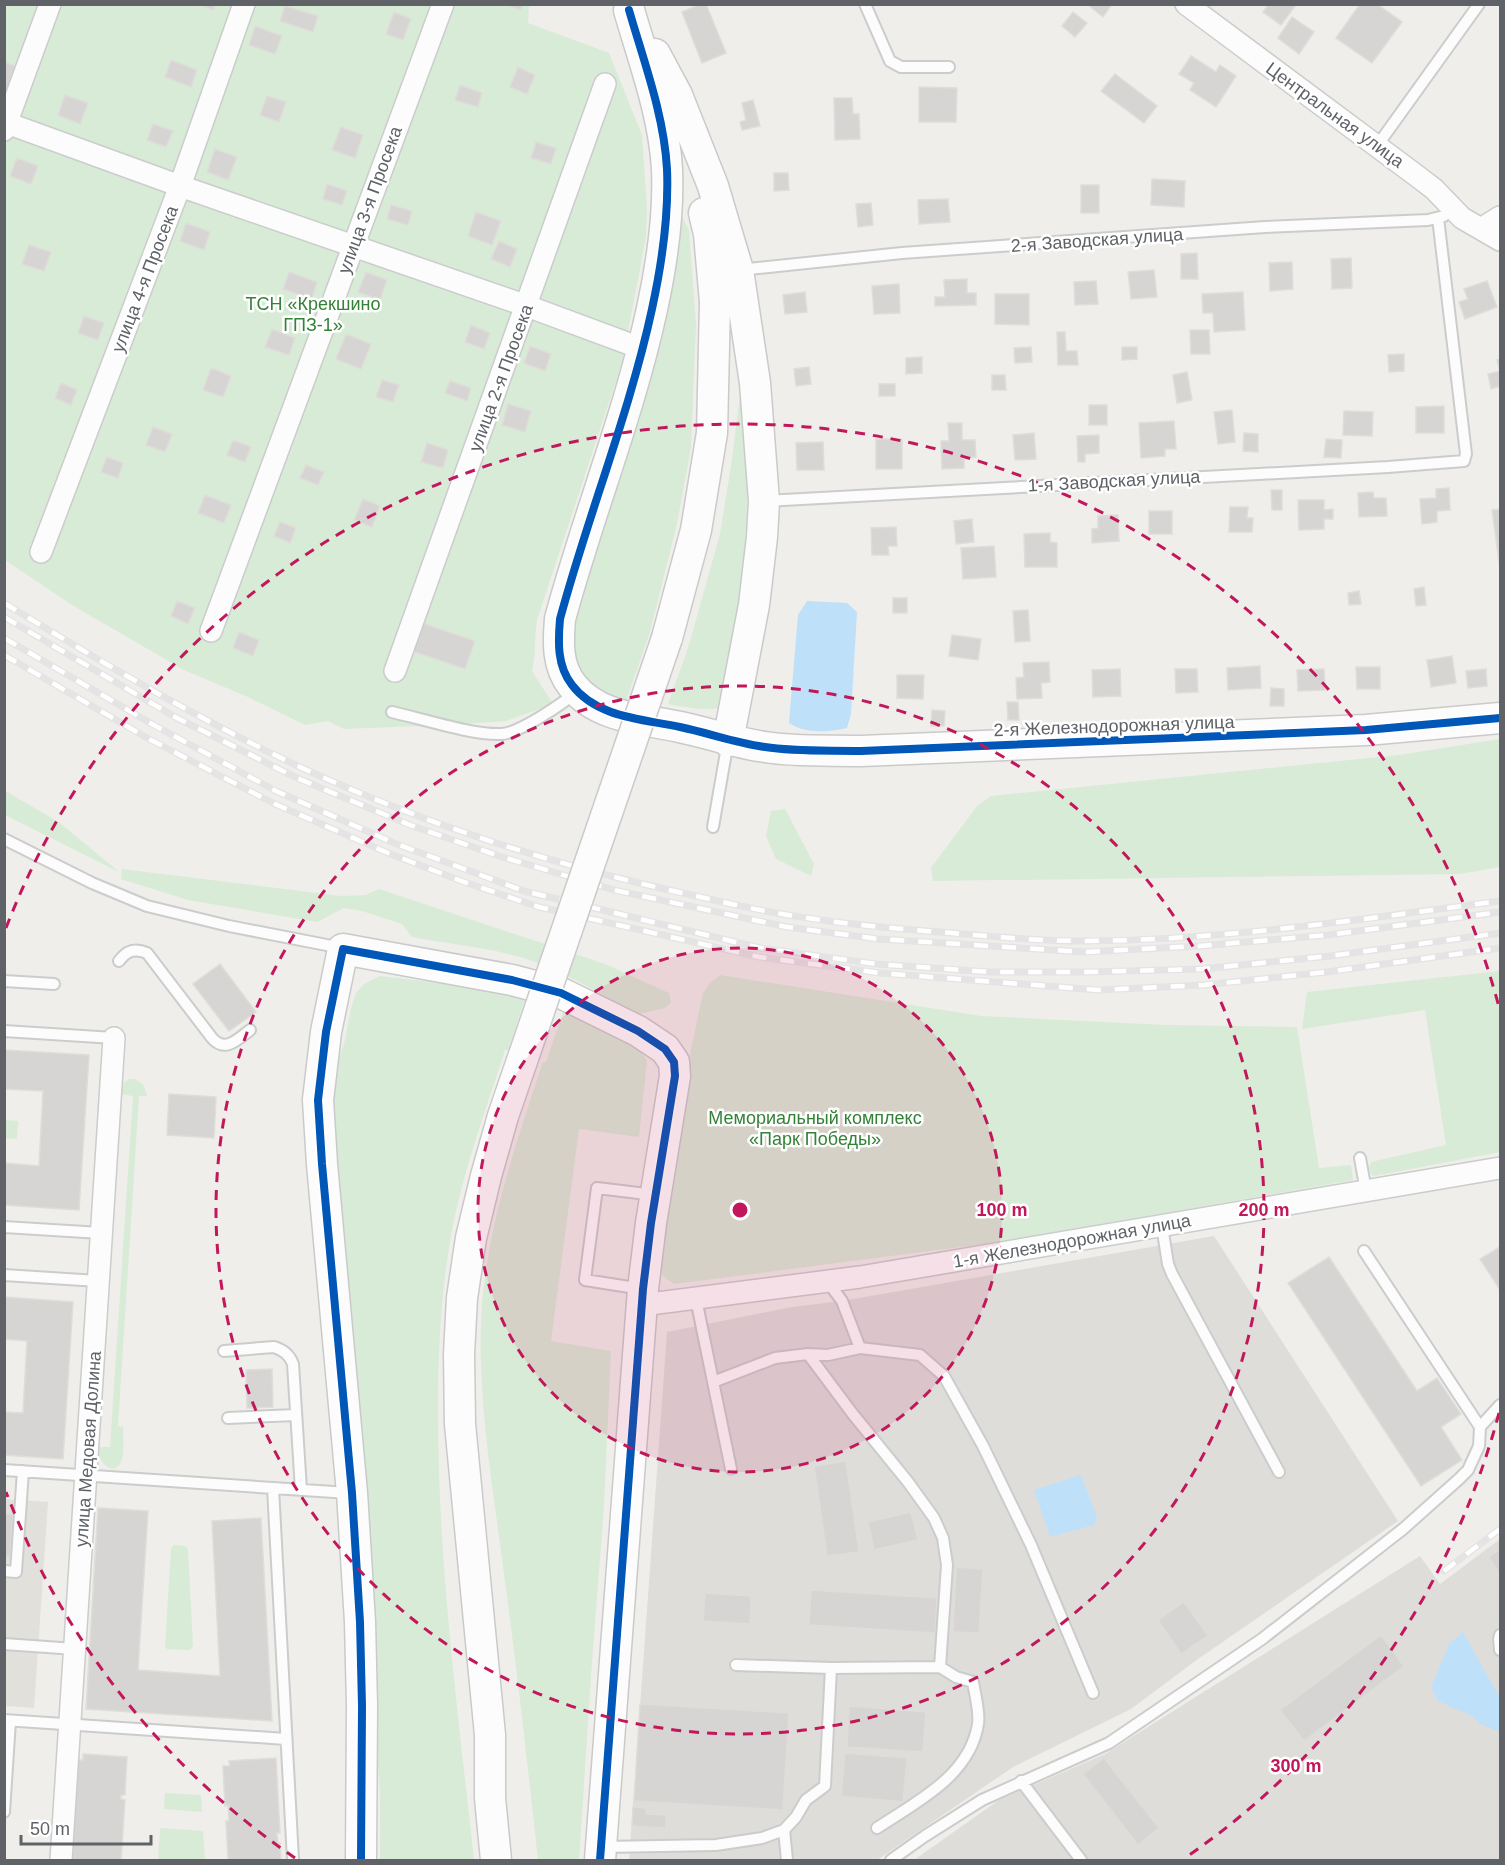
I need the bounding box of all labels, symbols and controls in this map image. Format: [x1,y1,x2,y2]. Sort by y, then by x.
street label: Центральная улица [1262,58,1409,172]
street label: улица 3-я Просека [334,123,406,276]
street label: улица 4-я Просека [108,202,183,355]
street label: 2-я Заводская улица [1010,224,1185,256]
park label: ТСН «Крекшино ГПЗ-1» [246,294,380,335]
street label: улица 2-я Просека [465,301,537,454]
street label: 1-я Заводская улица [1027,466,1202,496]
street label: 2-я Железнодорожная улица [993,712,1236,740]
park label: Мемориальный комплекс «Парк Победы» [708,1108,922,1149]
centre of rings [730,1200,750,1220]
text: 100 m [976,1200,1028,1220]
text: 200 m [1238,1200,1290,1220]
street label: 1-я Железнодорожная улица [952,1210,1193,1272]
street label: улица Медовая Долина [71,1349,105,1548]
text: 300 m [1270,1756,1322,1776]
scale bar [21,1808,152,1846]
text: 50 m [30,1819,70,1839]

